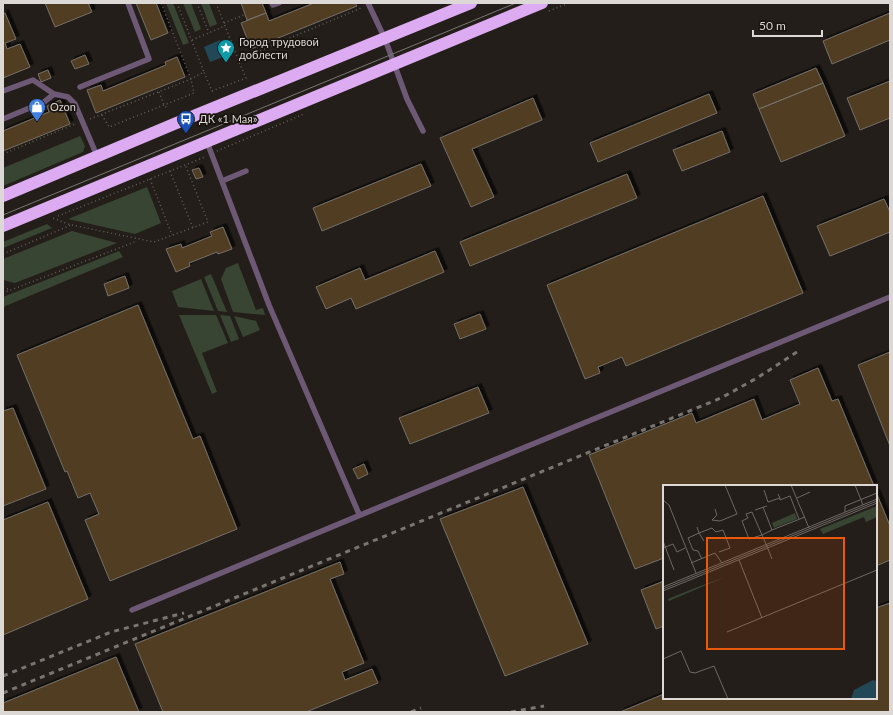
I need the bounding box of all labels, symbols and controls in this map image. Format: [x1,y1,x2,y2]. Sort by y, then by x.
scale bar [753,12,822,38]
text: 50 m [759,18,786,33]
place label: Город трудовой доблести [239,35,319,61]
place icon: Город трудовой доблести [216,38,236,63]
shop icon: Ozon [27,97,47,122]
place label: Ozon [50,100,76,113]
bus stop icon: ДК «1 Мая» [176,109,196,134]
place label: ДК «1 Мая» [199,112,258,125]
inset map [663,485,877,699]

